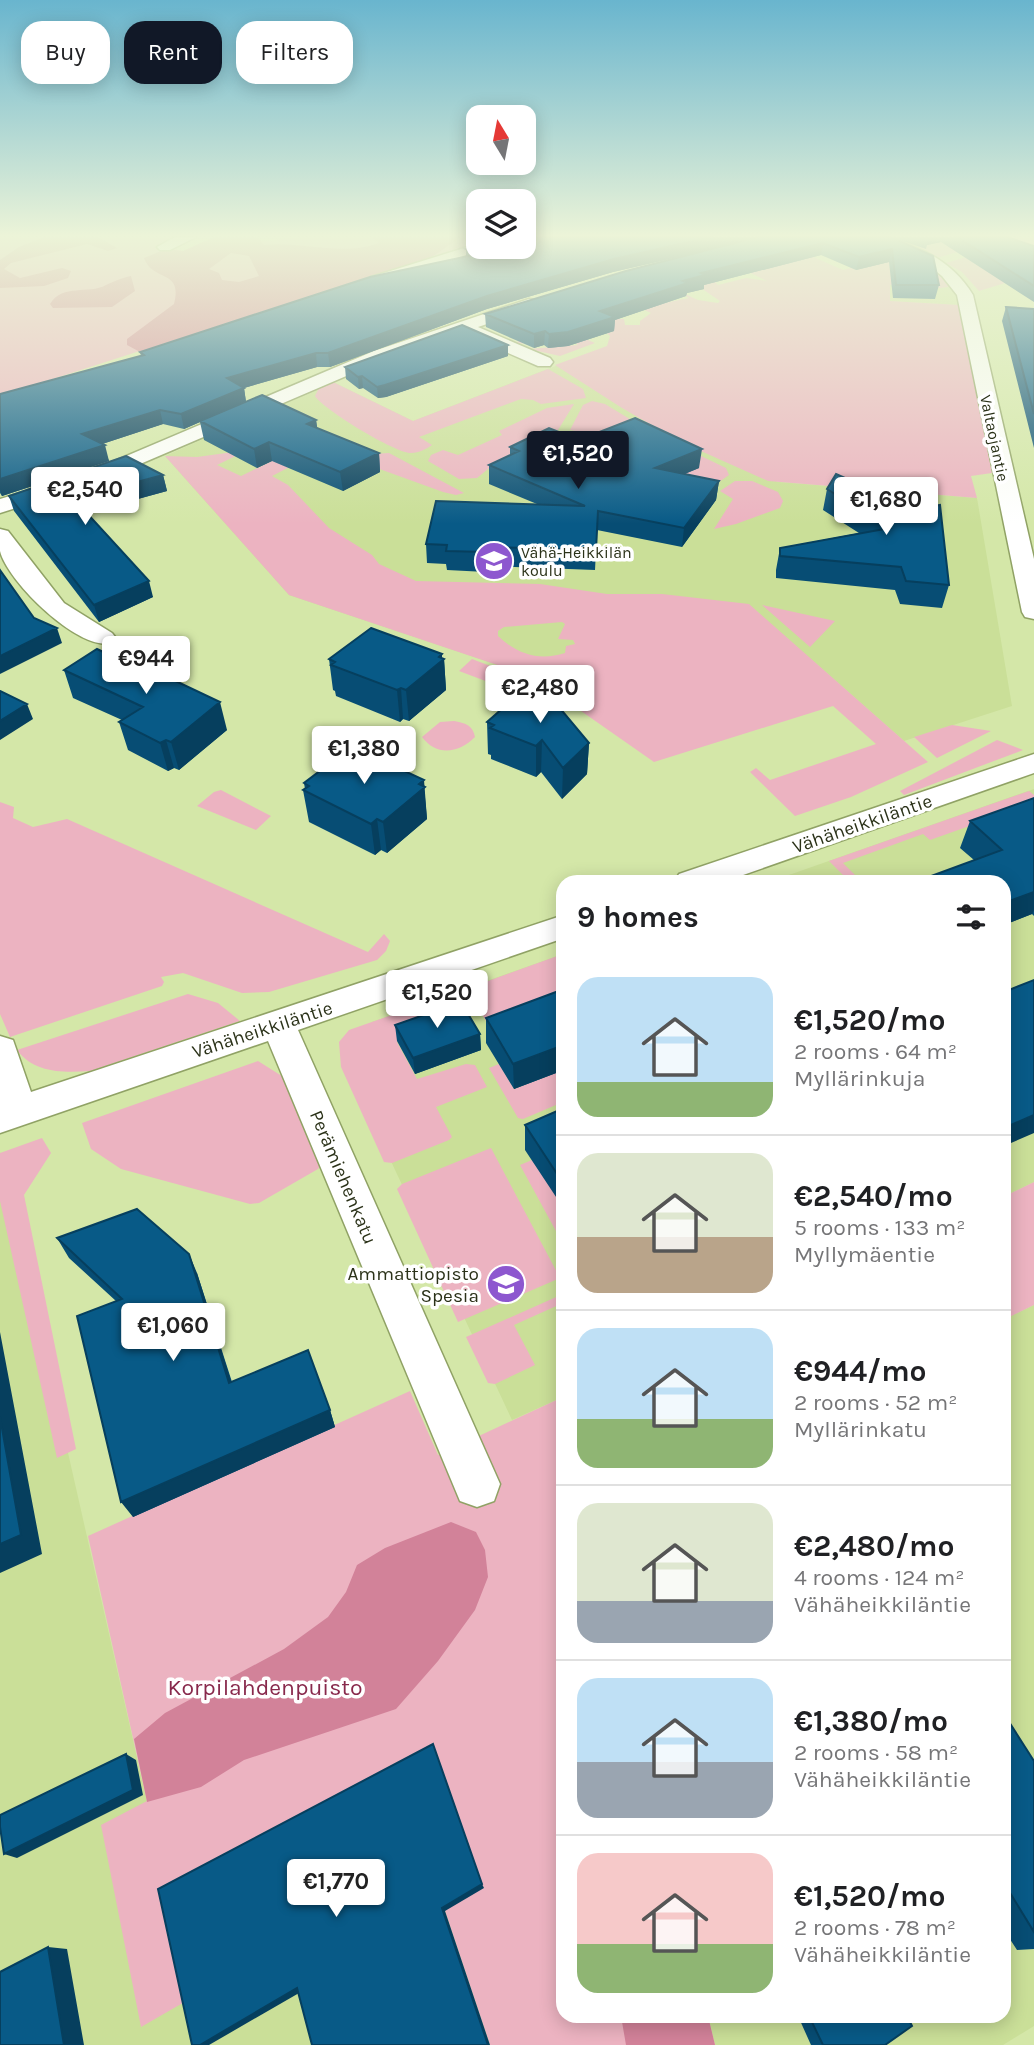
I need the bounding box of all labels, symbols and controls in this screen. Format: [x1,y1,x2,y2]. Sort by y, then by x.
chip: Buy [21,21,110,84]
chip: Rent [124,21,222,84]
chip: Filters [236,21,353,84]
north arrow [466,105,536,175]
map controls [466,105,536,259]
button: layers [466,189,536,259]
street label: Valtaojantie [976,393,1013,483]
pin: €1,520 [521,432,635,491]
text: €1,520 [543,440,613,467]
pin: €2,540 [28,468,142,527]
text: €2,540 [47,476,123,503]
pin: €1,680 [829,477,943,537]
text: €1,680 [850,486,922,513]
school or university icon: Vähä-Heikkilän koulu [473,540,515,582]
place label: Vähä-Heikkilän koulu [521,543,632,580]
pin: €944 [105,636,187,696]
text: €944 [118,645,174,672]
pin: €2,480 [483,666,597,725]
text: €2,480 [501,674,579,701]
pin: €1,380 [307,726,421,786]
text: €1,380 [328,735,400,762]
street label: Vähäheikkiläntie [790,790,935,858]
icon: filters [952,898,990,936]
text: 9 homes [577,899,699,935]
pin: €1,520 [380,970,494,1030]
text: €1,520 [402,979,472,1006]
street label: Vähäheikkiläntie [189,997,335,1063]
text: €1,520/mo [794,1002,945,1038]
icon: home [633,1005,717,1089]
text: 2 rooms · 64 m² [794,1038,957,1065]
text: Myllärinkuja [794,1065,926,1092]
street label: Perämiehenkatu [305,1107,381,1248]
text: €2,540/mo [794,1178,953,1214]
icon: home [633,1181,717,1265]
text: 5 rooms · 133 m² [794,1214,966,1241]
text: Myllymäentie [794,1241,935,1268]
place label: Ammattiopisto Spesia [347,1263,479,1307]
school or university icon: Ammattiopisto Spesia [485,1263,527,1305]
pin: €1,060 [116,1304,230,1363]
text: €1,060 [137,1312,209,1339]
text: €944/mo [794,1353,927,1389]
icon: home [633,1356,717,1440]
text: 2 rooms · 52 m² [794,1389,957,1416]
text: Myllärinkatu [794,1416,927,1443]
text: €2,480/mo [794,1528,955,1564]
icon: home [633,1531,717,1615]
text: 4 rooms · 124 m² [794,1564,964,1591]
text: Vähäheikkiläntie [794,1591,971,1618]
park label: Korpilahdenpuisto [168,1674,362,1701]
text: €1,380/mo [794,1703,948,1739]
icon: home [633,1706,717,1790]
text: 2 rooms · 58 m² [794,1739,958,1766]
text: Vähäheikkiläntie [794,1766,971,1793]
pin: €1,770 [279,1860,393,1919]
text: €1,770 [303,1868,369,1895]
text: €1,520/mo [794,1878,945,1914]
icon: home [633,1881,717,1965]
text: 2 rooms · 78 m² [794,1914,956,1941]
text: Vähäheikkiläntie [794,1941,971,1968]

